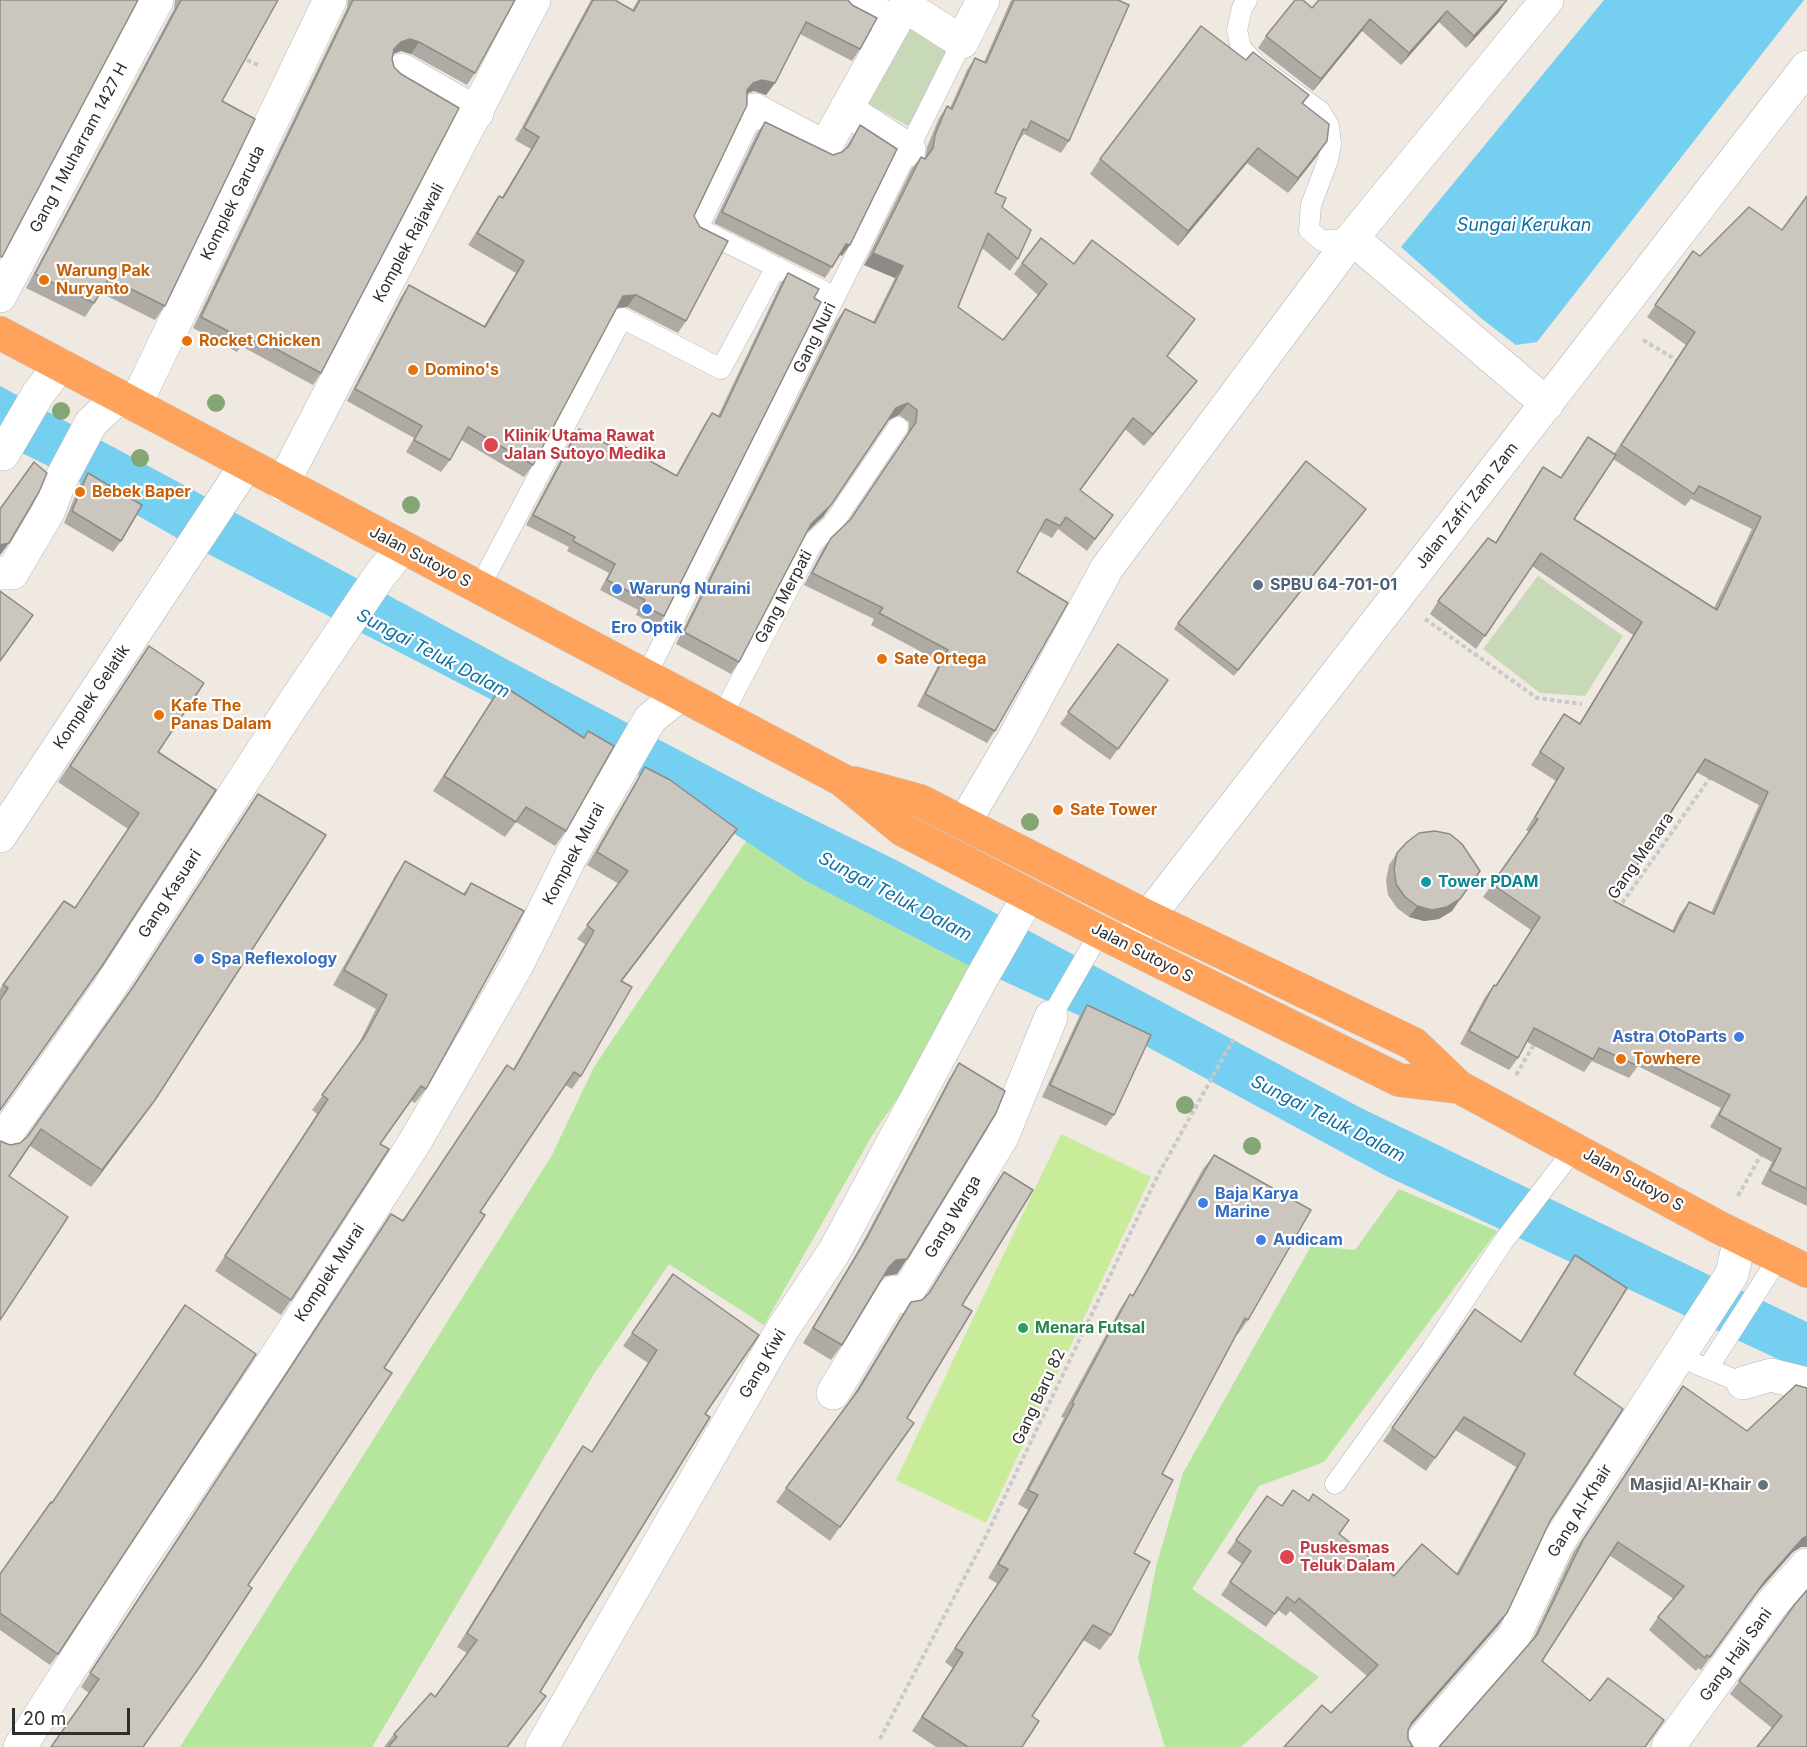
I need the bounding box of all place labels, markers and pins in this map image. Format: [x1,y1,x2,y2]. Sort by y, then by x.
place label: Warung Pak Nuryanto [56,261,150,299]
marker: Warung Pak Nuryanto [37,273,51,287]
place label: Rocket Chicken [199,331,321,351]
marker: Rocket Chicken [180,334,194,348]
place label: Domino's [425,360,499,380]
marker: Domino's [406,363,420,377]
place label: Klinik Utama Rawat Jalan Sutoyo Medika [504,426,666,464]
marker: Klinik Utama Rawat Jalan Sutoyo Medika [482,436,500,454]
place label: Bebek Baper [92,482,191,502]
marker: Bebek Baper [73,485,87,499]
place label: SPBU 64-701-01 [1270,575,1397,595]
marker: SPBU 64-701-01 [1251,578,1265,592]
place label: Warung Nuraini [629,579,751,599]
marker: Warung Nuraini [610,582,624,596]
marker: Ero Optik [640,602,654,616]
place label: Ero Optik [611,618,683,638]
place label: Sate Ortega [894,649,987,669]
marker: Sate Ortega [875,652,889,666]
place label: Kafe The Panas Dalam [171,696,272,734]
marker: Kafe The Panas Dalam [152,708,166,722]
place label: Sate Tower [1070,800,1157,820]
marker: Sate Tower [1051,803,1065,817]
place label: Tower PDAM [1438,872,1538,892]
marker: Tower PDAM [1419,875,1433,889]
place label: Spa Reflexology [211,949,337,969]
marker: Spa Reflexology [192,952,206,966]
place label: Astra OtoParts [1612,1027,1727,1047]
marker: Astra OtoParts [1732,1030,1746,1044]
place label: Towhere [1633,1049,1701,1069]
marker: Towhere [1614,1052,1628,1066]
place label: Baja Karya Marine [1215,1184,1299,1222]
marker: Baja Karya Marine [1196,1196,1210,1210]
place label: Audicam [1273,1230,1343,1250]
marker: Audicam [1254,1233,1268,1247]
place label: Menara Futsal [1035,1318,1145,1338]
marker: Menara Futsal [1016,1321,1030,1335]
place label: Masjid Al-Khair [1630,1475,1751,1495]
marker: Masjid Al-Khair [1756,1478,1770,1492]
place label: Puskesmas Teluk Dalam [1300,1538,1395,1576]
marker: Puskesmas Teluk Dalam [1278,1548,1296,1566]

